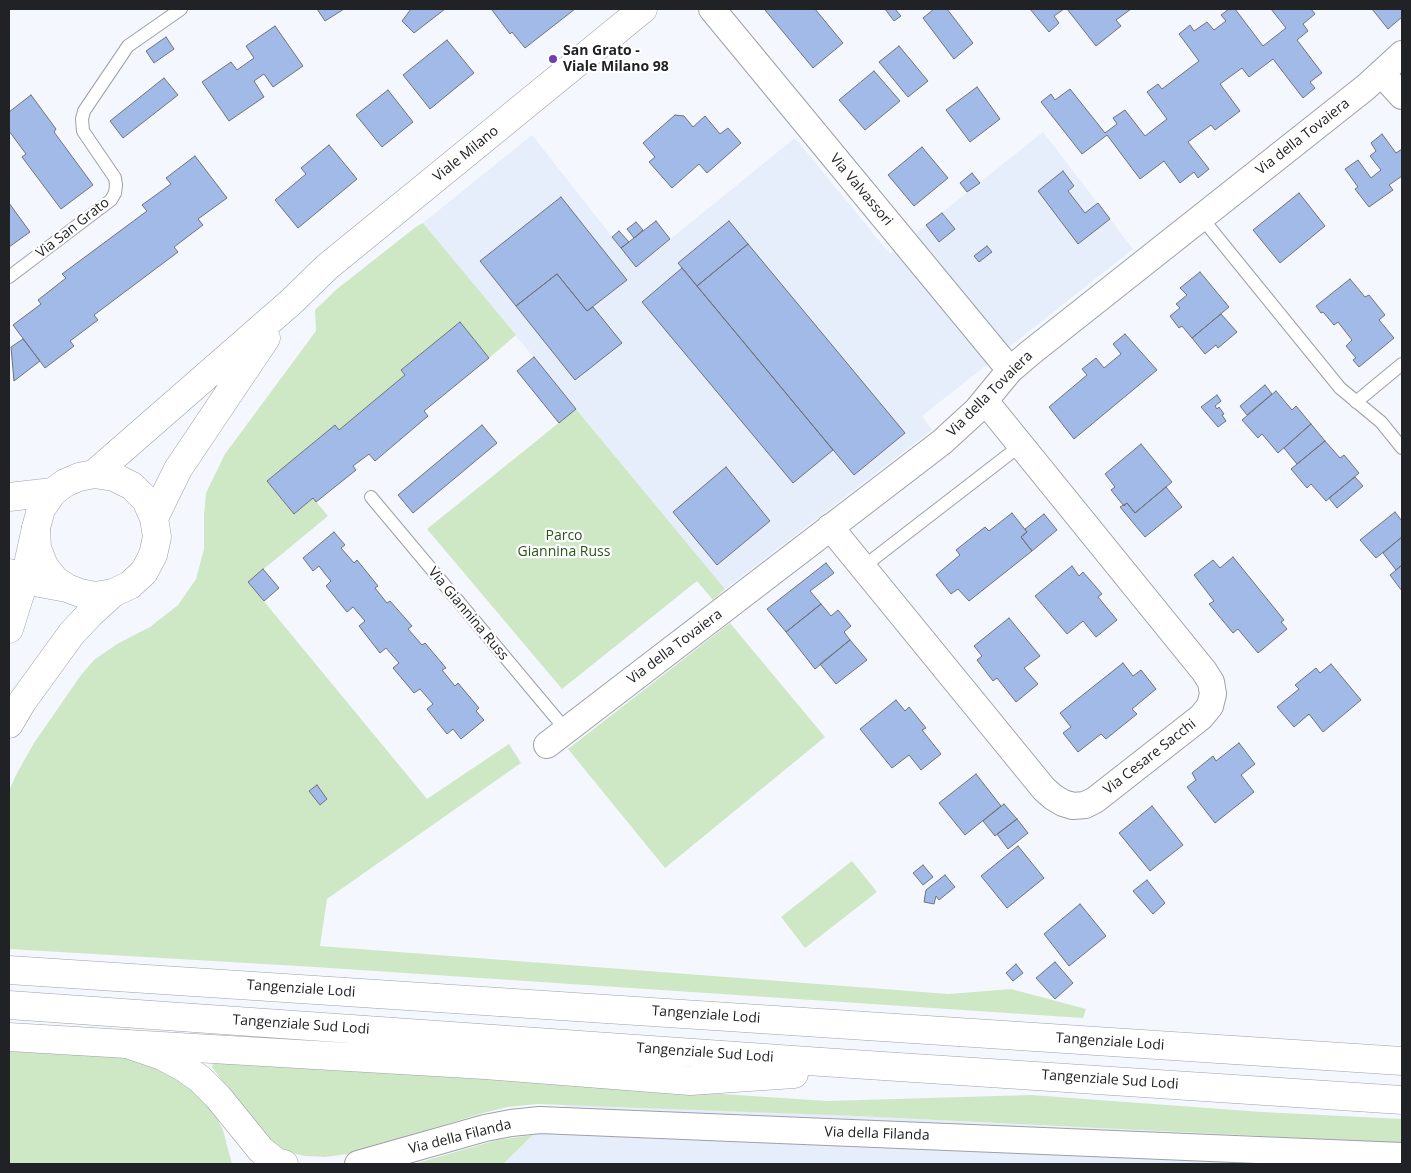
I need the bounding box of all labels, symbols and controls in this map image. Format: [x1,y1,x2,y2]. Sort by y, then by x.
place label: San Grato - Viale Milano 98 [563,43,669,75]
marker: San Grato - Viale Milano 98 [547,53,559,65]
street label: Via della Tovaiera [1253,95,1353,179]
street label: Viale Milano [430,123,502,185]
street label: Via Valvassori [826,151,896,229]
street label: Via San Grato [33,194,113,262]
street label: Via della Tovaiera [944,348,1036,440]
park label: Parco Giannina Russ [518,528,610,560]
street label: Via Giannina Russ [424,564,512,664]
street label: Via della Tovaiera [624,606,726,688]
street label: Via Cesare Sacchi [1100,716,1200,798]
street label: Tangenziale Lodi [246,977,356,1001]
street label: Tangenziale Lodi [651,1003,761,1027]
street label: Tangenziale Sud Lodi [232,1012,370,1038]
street label: Tangenziale Lodi [1055,1030,1165,1054]
street label: Tangenziale Sud Lodi [636,1040,774,1066]
street label: Tangenziale Sud Lodi [1041,1067,1179,1093]
street label: Via della Filanda [407,1116,513,1158]
street label: Via della Filanda [824,1124,930,1144]

